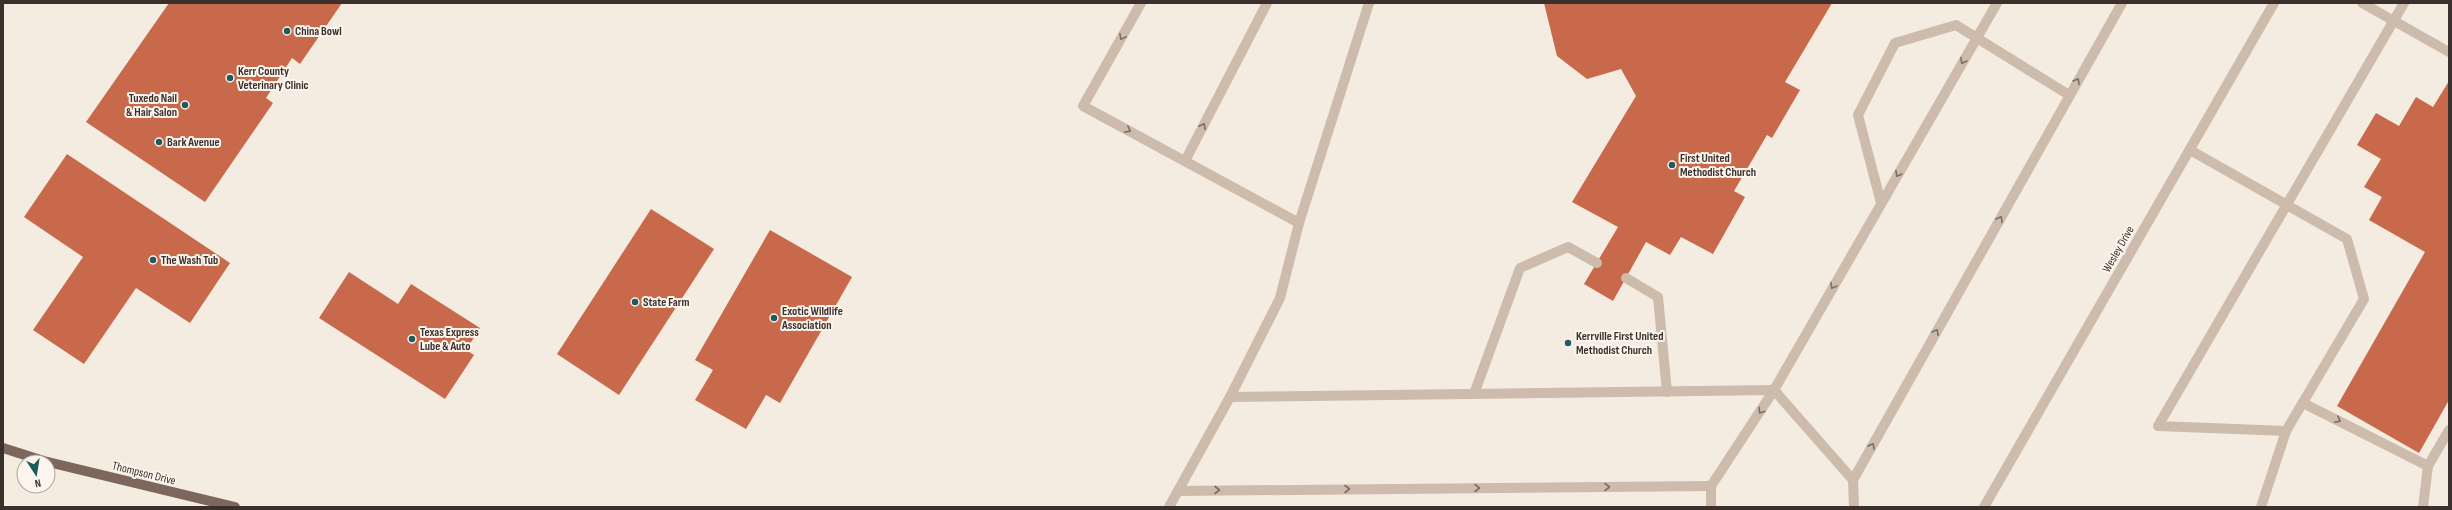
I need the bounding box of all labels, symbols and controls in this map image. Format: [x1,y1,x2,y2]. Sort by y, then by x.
place label: China Bowl [295,24,342,39]
marker: China Bowl [282,26,292,36]
one-way arrow [1119,33,1126,40]
one-way arrow [1961,57,1968,64]
place label: Kerr County Veterinary Clinic [238,64,309,93]
marker: Kerr County Veterinary Clinic [225,73,235,83]
one-way arrow [2073,78,2080,85]
place label: Tuxedo Nail & Hair Salon [126,91,177,120]
marker: Tuxedo Nail & Hair Salon [180,100,190,110]
one-way arrow [1198,123,1206,130]
one-way arrow [1123,125,1131,133]
place label: Bark Avenue [167,135,220,150]
marker: Bark Avenue [154,137,164,147]
place label: First United Methodist Church [1680,151,1756,180]
marker: First United Methodist Church [1667,160,1677,170]
one-way arrow [1895,169,1902,177]
one-way arrow [1995,216,2002,223]
street label: Wesley Drive [2099,223,2138,275]
place label: The Wash Tub [161,253,218,268]
marker: The Wash Tub [148,255,158,265]
one-way arrow [1831,282,1838,289]
place label: State Farm [643,295,689,310]
marker: State Farm [630,297,640,307]
place label: Exotic Wildlife Association [781,304,843,333]
marker: Exotic Wildlife Association [769,313,779,323]
place label: Texas Express Lube & Auto [420,325,479,354]
place label: Kerrville First United Methodist Church [1576,329,1663,358]
one-way arrow [1931,329,1939,336]
marker: Texas Express Lube & Auto [407,334,417,344]
marker: Kerrville First United Methodist Church [1563,338,1573,348]
one-way arrow [1758,407,1766,414]
one-way arrow [2333,415,2341,423]
one-way arrow [1868,443,1875,450]
north arrow [16,454,56,494]
street label: Thompson Drive [111,458,177,489]
text: N [34,476,42,490]
one-way arrow [1604,483,1610,491]
one-way arrow [1474,484,1480,492]
one-way arrow [1344,485,1350,493]
one-way arrow [1214,486,1220,494]

